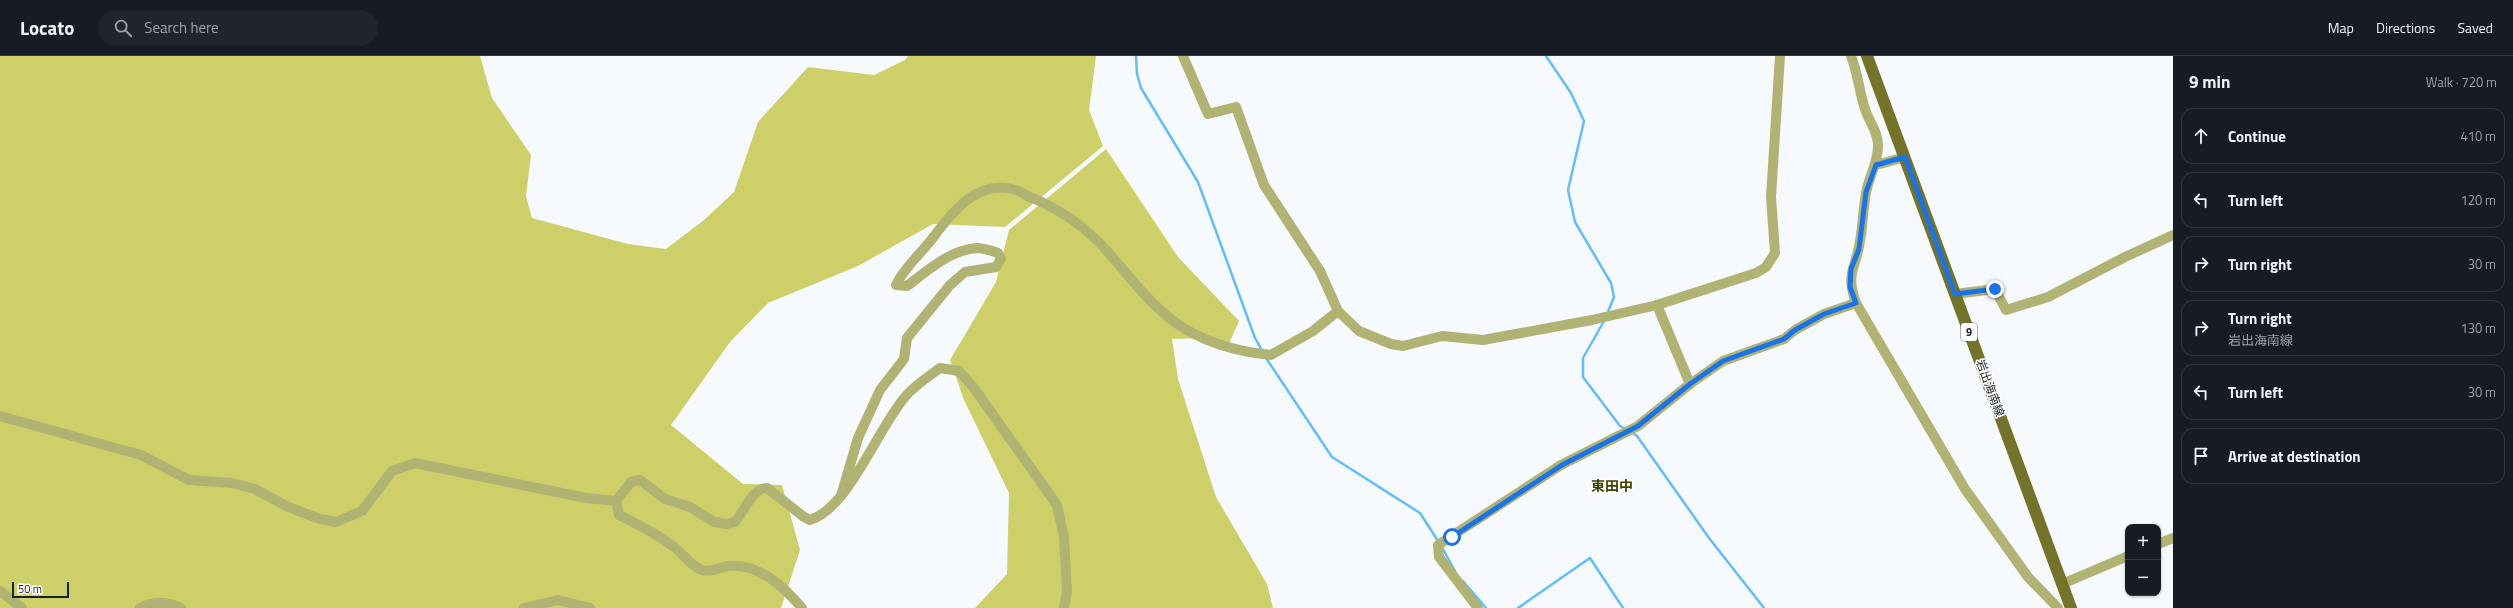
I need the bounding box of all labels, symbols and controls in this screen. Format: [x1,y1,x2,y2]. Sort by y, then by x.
search box [98,10,378,46]
text: Locato [20,13,74,42]
text: Search here [144,16,219,39]
icon: search [112,17,134,39]
text: Map [2328,17,2354,38]
text: Directions [2376,17,2435,38]
text: Saved [2457,17,2493,38]
text: 9 min [2189,69,2230,95]
text: Walk · 720 m [2426,72,2497,92]
icon: ahead [2190,125,2212,147]
text: Continue [2228,125,2286,148]
text: 410 m [2460,126,2496,146]
icon: left [2190,189,2212,211]
text: Turn left [2228,189,2283,212]
text: 120 m [2460,190,2496,210]
icon: right [2190,253,2212,275]
text: Turn right [2228,253,2292,276]
text: 30 m [2468,254,2496,274]
route end [1986,280,2004,298]
text: Turn right [2228,307,2292,330]
icon: right [2190,317,2212,339]
text: 130 m [2460,318,2496,338]
road number: 9 [1961,323,1977,341]
text: 岩出海南線 [2228,330,2293,350]
street label: 岩出海南線 [1971,356,2010,419]
icon: left [2190,381,2212,403]
text: Turn left [2228,381,2283,404]
text: 30 m [2468,382,2496,402]
icon: arrive [2190,445,2212,467]
text: Arrive at destination [2228,445,2361,468]
district label: 東田中 [1591,475,1633,496]
map controls [2125,524,2161,596]
button: + [2125,524,2161,560]
route start [1443,528,1461,546]
button: − [2125,560,2161,596]
scale bar [12,580,69,599]
text: 50 m [18,581,42,597]

